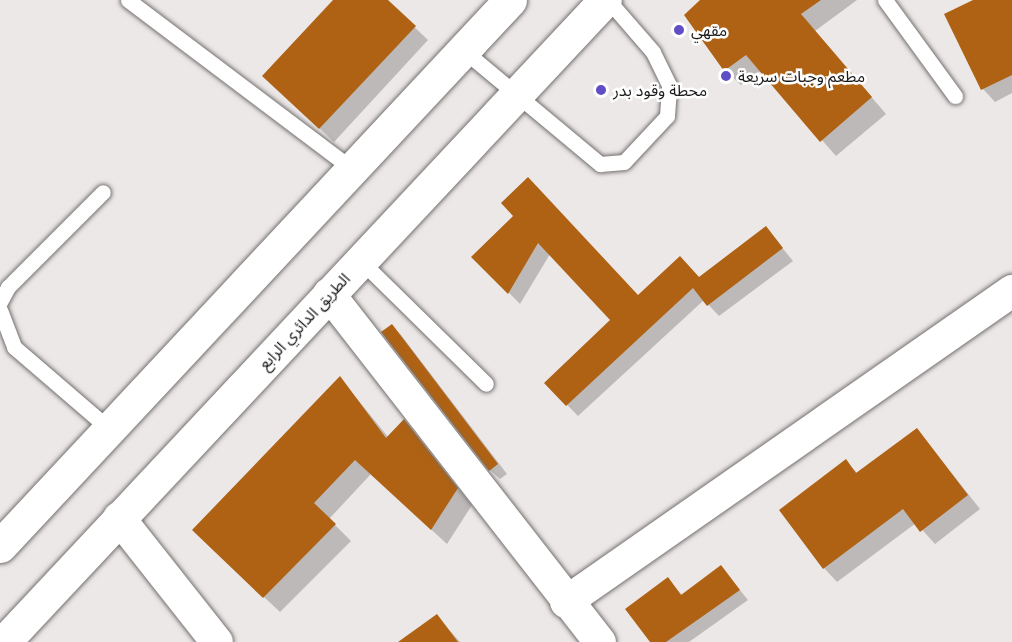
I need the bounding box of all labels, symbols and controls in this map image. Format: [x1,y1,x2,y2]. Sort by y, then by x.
place label: مقهي [691,20,727,40]
marker: مقهي [672,23,686,37]
place label: مطعم وجبات سريعة [738,66,865,86]
marker: مطعم وجبات سريعة [719,69,733,83]
place label: محطة وقود بدر [613,80,707,100]
marker: محطة وقود بدر [594,83,608,97]
street label: الطريق الدائري الرابع [254,269,354,373]

